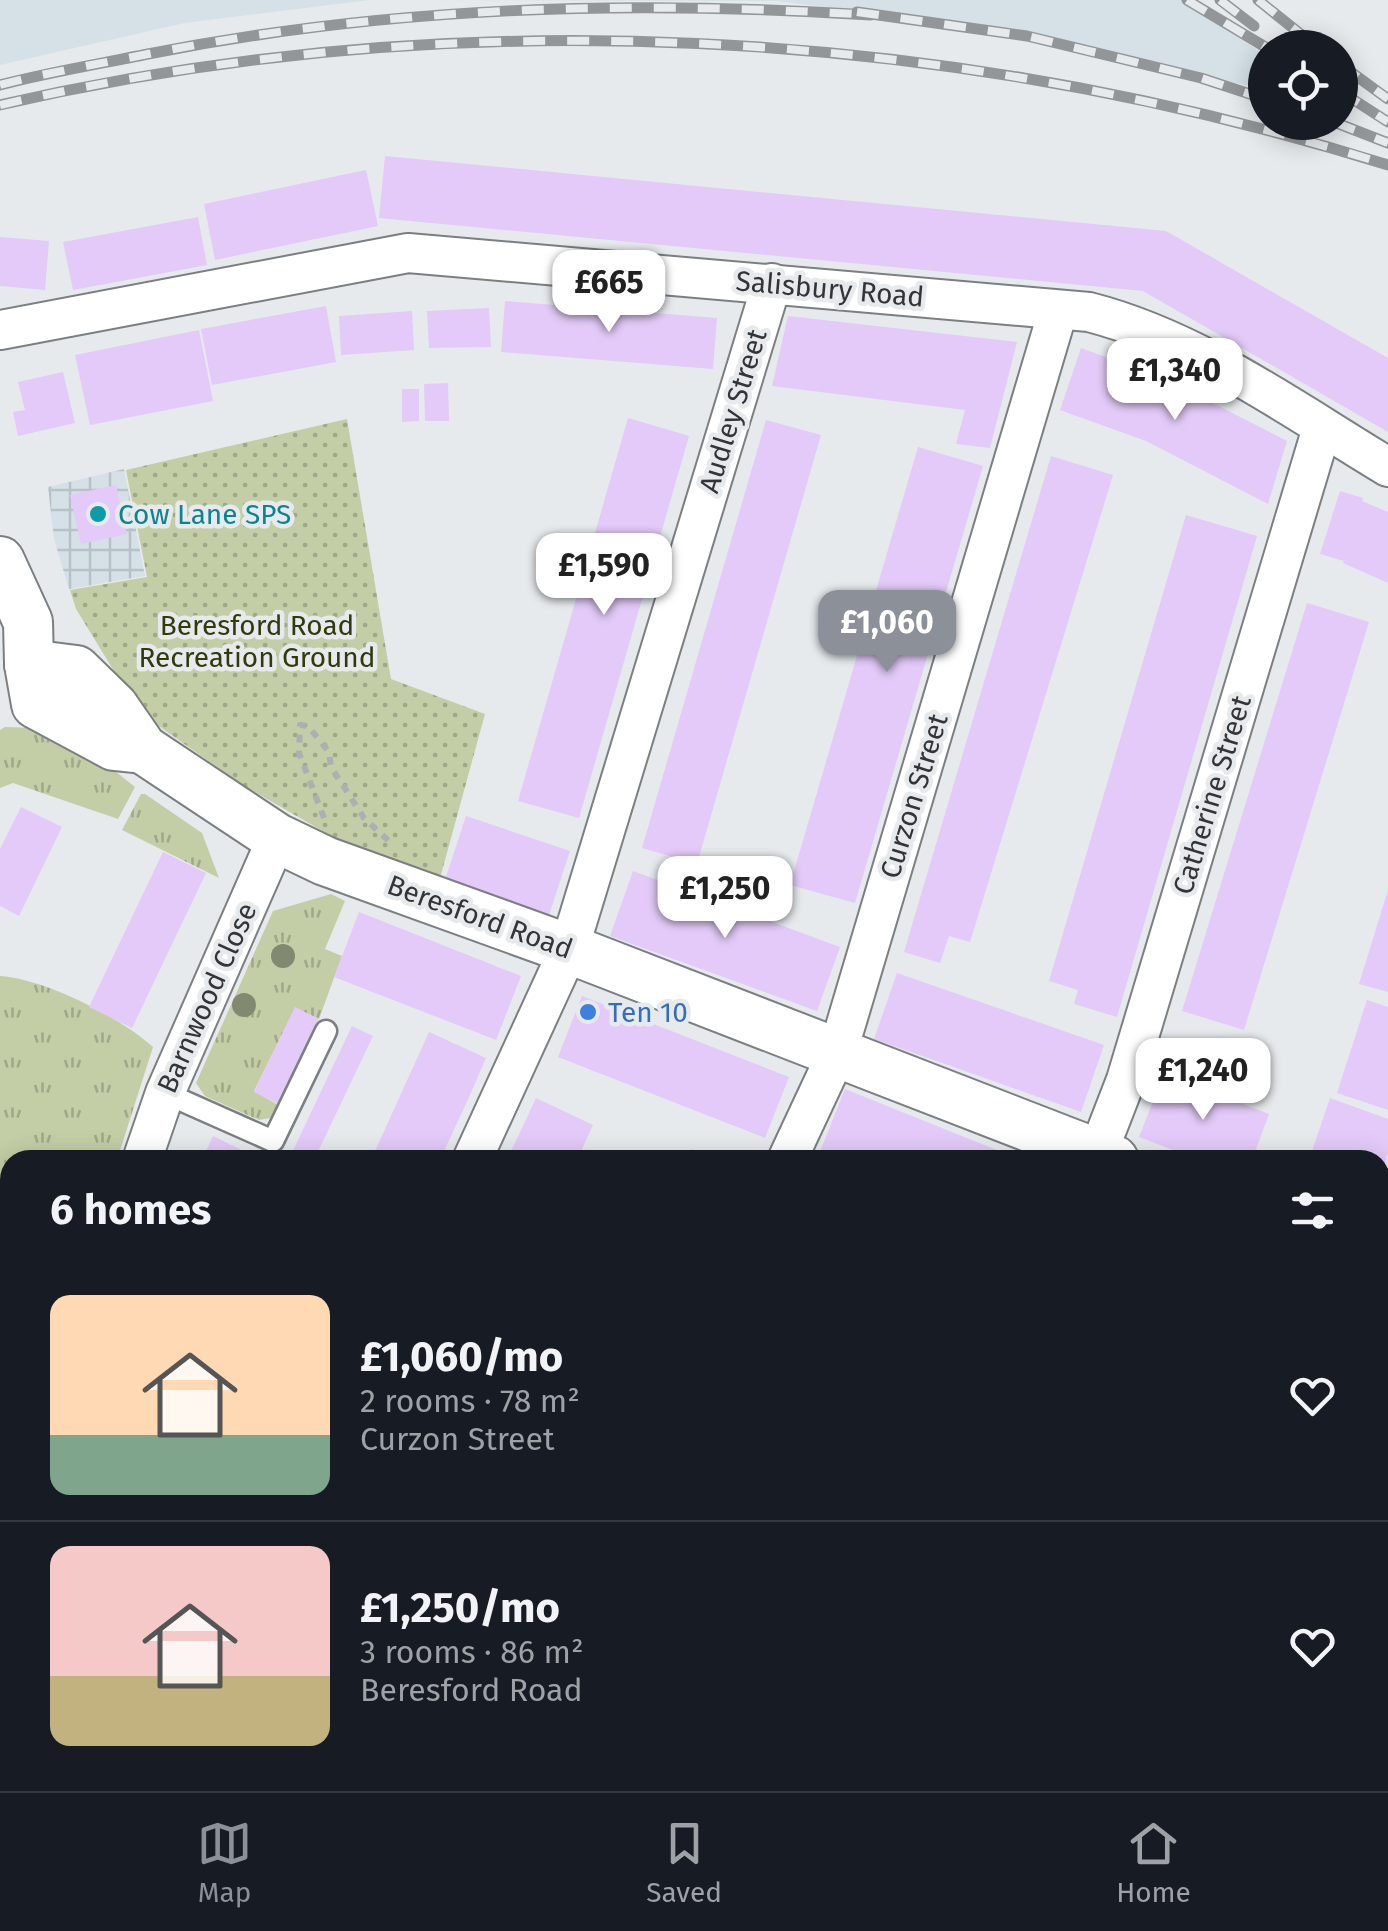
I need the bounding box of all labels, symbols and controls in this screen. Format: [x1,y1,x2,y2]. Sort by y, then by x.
map controls [1248,30,1358,140]
button: locate [1248,30,1358,140]
pin: £665 [550,250,668,335]
text: £665 [574,263,644,301]
street label: Salisbury Road [734,264,926,314]
street label: Audley Street [692,324,774,497]
pin: £1,340 [1094,338,1256,423]
text: £1,340 [1129,351,1221,389]
place label: Cow Lane SPS [118,498,291,531]
marker: Cow Lane SPS [87,503,109,525]
pin: £1,590 [523,533,685,618]
text: £1,590 [558,546,650,584]
pin: £1,060 [806,590,968,675]
text: £1,060 [840,603,934,641]
park label: Beresford Road Recreation Ground [139,609,375,674]
street label: Catherine Street [1166,691,1258,898]
street label: Curzon Street [873,709,955,882]
pin: £1,250 [644,856,806,941]
street label: Beresford Road [383,868,577,966]
text: £1,250 [680,869,770,907]
street label: Barnwood Close [150,898,264,1098]
place label: Ten 10 [608,996,688,1029]
marker: Ten 10 [577,1001,599,1023]
pin: £1,240 [1122,1038,1284,1123]
text: £1,240 [1158,1051,1248,1089]
icon: filters [1285,1183,1340,1238]
text: 6 homes [50,1185,211,1235]
text: £1,060/mo [360,1332,563,1382]
icon: home [130,1335,250,1455]
icon: heart [1285,1368,1340,1423]
text: 2 rooms · 78 m² [360,1382,580,1420]
text: Curzon Street [360,1420,555,1458]
text: £1,250/mo [360,1583,560,1633]
icon: home [130,1586,250,1706]
icon: heart [1285,1619,1340,1674]
text: 3 rooms · 86 m² [360,1633,583,1671]
text: Beresford Road [360,1671,583,1709]
tab: Map [197,1816,252,1909]
tab: Saved [646,1816,722,1909]
tab: Home [1116,1816,1191,1909]

